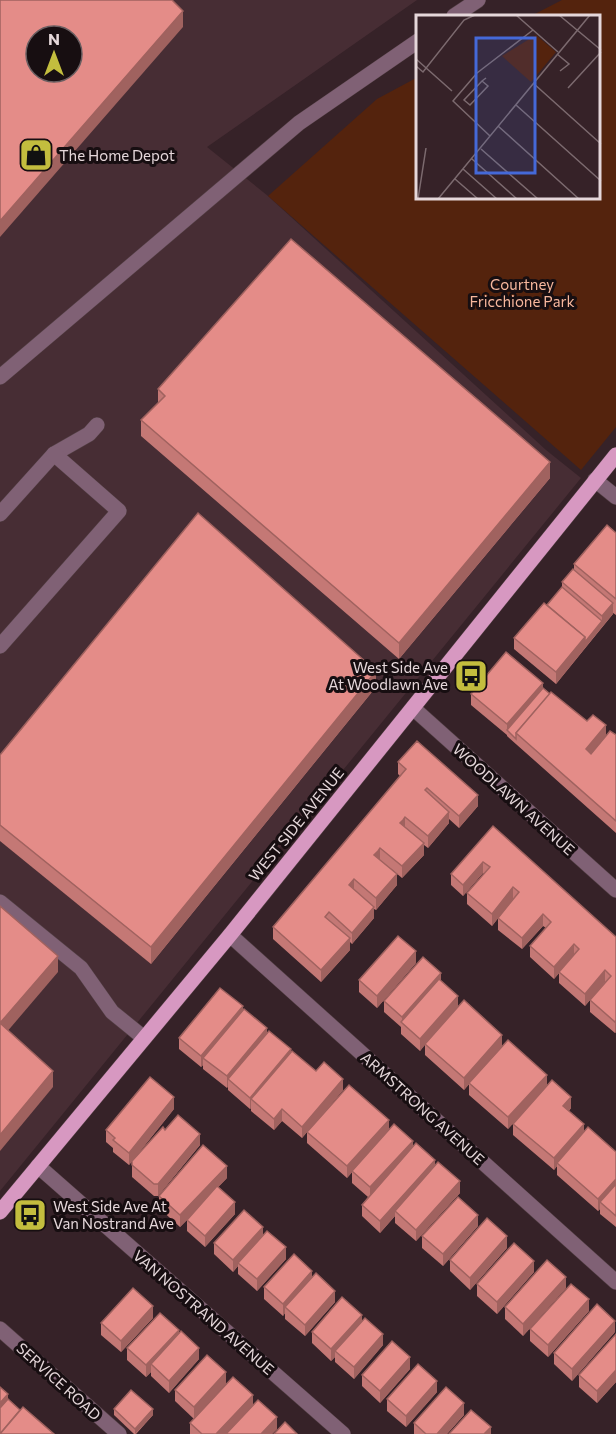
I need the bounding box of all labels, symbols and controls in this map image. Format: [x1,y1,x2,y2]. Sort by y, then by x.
inset map [416,15,601,200]
north arrow [24,24,84,84]
text: N [48,29,60,48]
shop icon: The Home Depot [18,137,54,173]
place label: The Home Depot [59,146,175,164]
park label: Courtney Fricchione Park [469,275,575,310]
place label: West Side Ave At Woodlawn Ave [328,658,448,693]
bus stop icon: West Side Ave At Woodlawn Ave [453,658,489,694]
street label: WOODLAWN AVENUE [449,740,579,858]
street label: WEST SIDE AVENUE [245,764,347,884]
street label: ARMSTRONG AVENUE [358,1048,488,1168]
bus stop icon: West Side Ave At Van Nostrand Ave [12,1197,48,1233]
place label: West Side Ave At Van Nostrand Ave [53,1197,174,1232]
street label: VAN NOSTRAND AVENUE [130,1246,278,1378]
street label: SERVICE ROAD [13,1338,105,1424]

